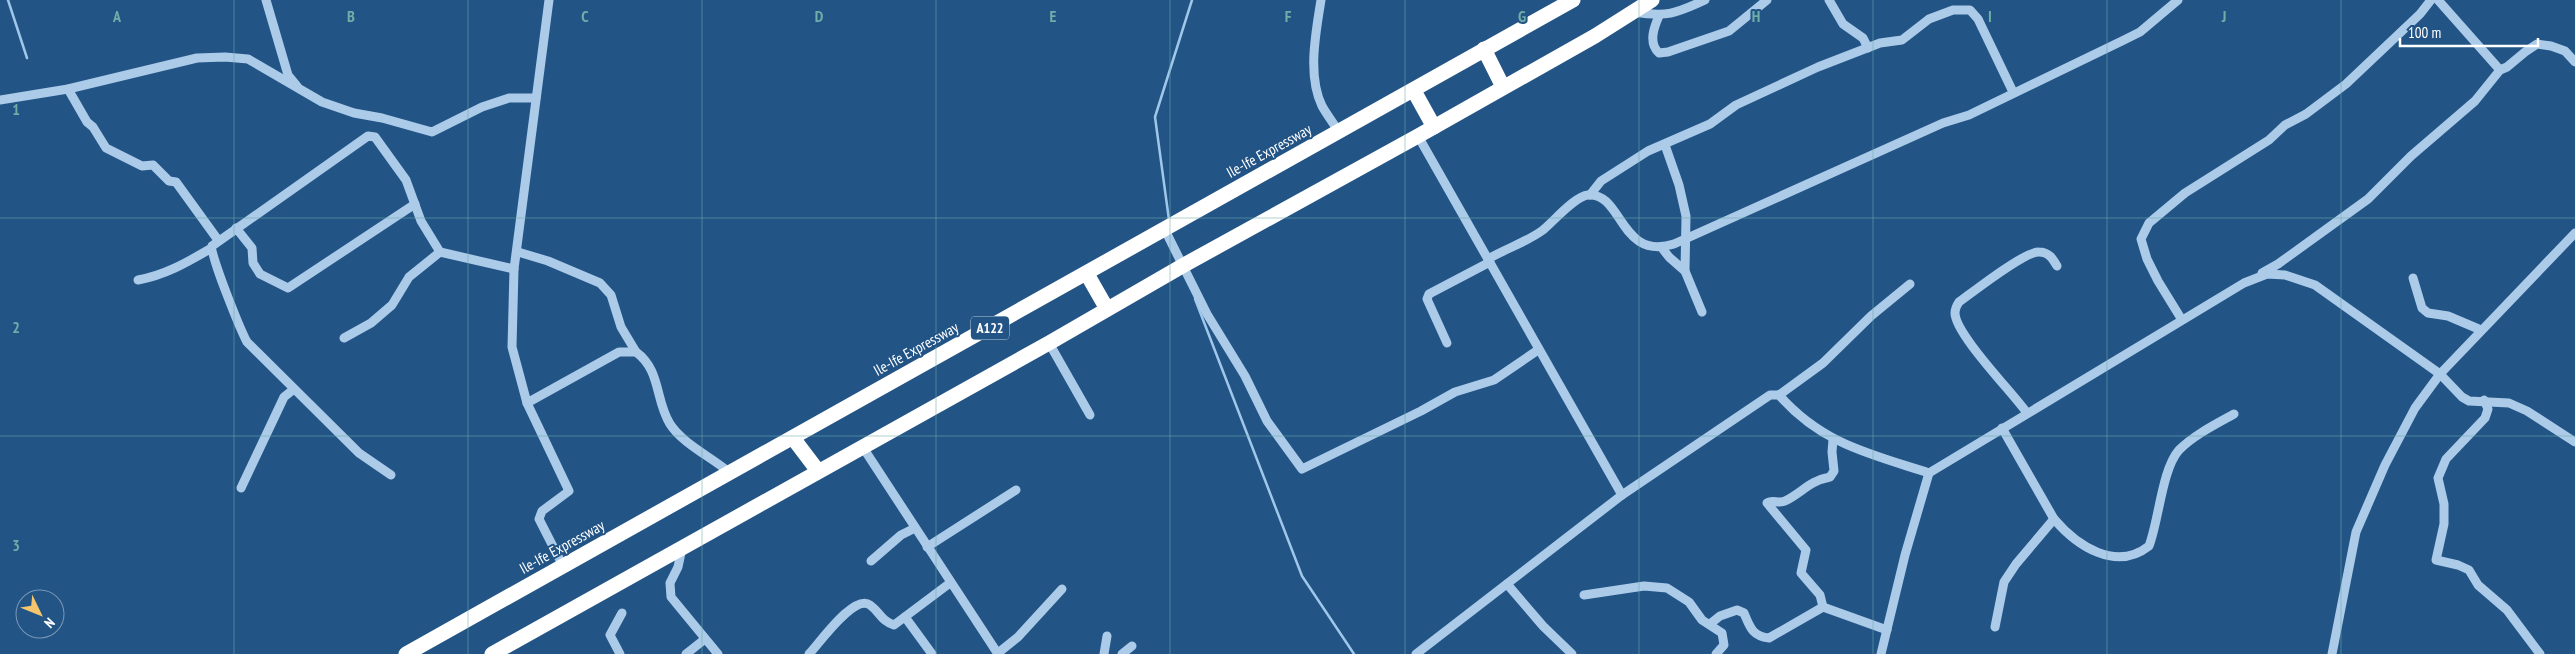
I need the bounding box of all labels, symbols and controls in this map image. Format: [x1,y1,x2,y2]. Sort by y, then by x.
text: A [112,6,122,26]
text: B [347,6,355,26]
text: C [581,6,589,26]
text: D [815,6,824,26]
text: E [1050,6,1057,26]
text: F [1285,6,1292,26]
text: G [1518,6,1526,26]
text: H [1752,6,1760,26]
text: I [1988,6,1992,26]
text: J [2221,6,2226,26]
scale bar [2400,15,2538,47]
text: 100 m [2408,23,2441,42]
text: 1 [12,99,20,119]
street label: Ile-Ife Expressway [1223,119,1315,182]
road number: A122 [971,316,1009,339]
text: 2 [12,317,20,337]
street label: Ile-Ife Expressway [870,317,962,380]
street label: Ile-Ife Expressway [516,515,608,578]
text: 3 [12,535,20,555]
north arrow [15,589,65,639]
text: N [40,614,59,632]

